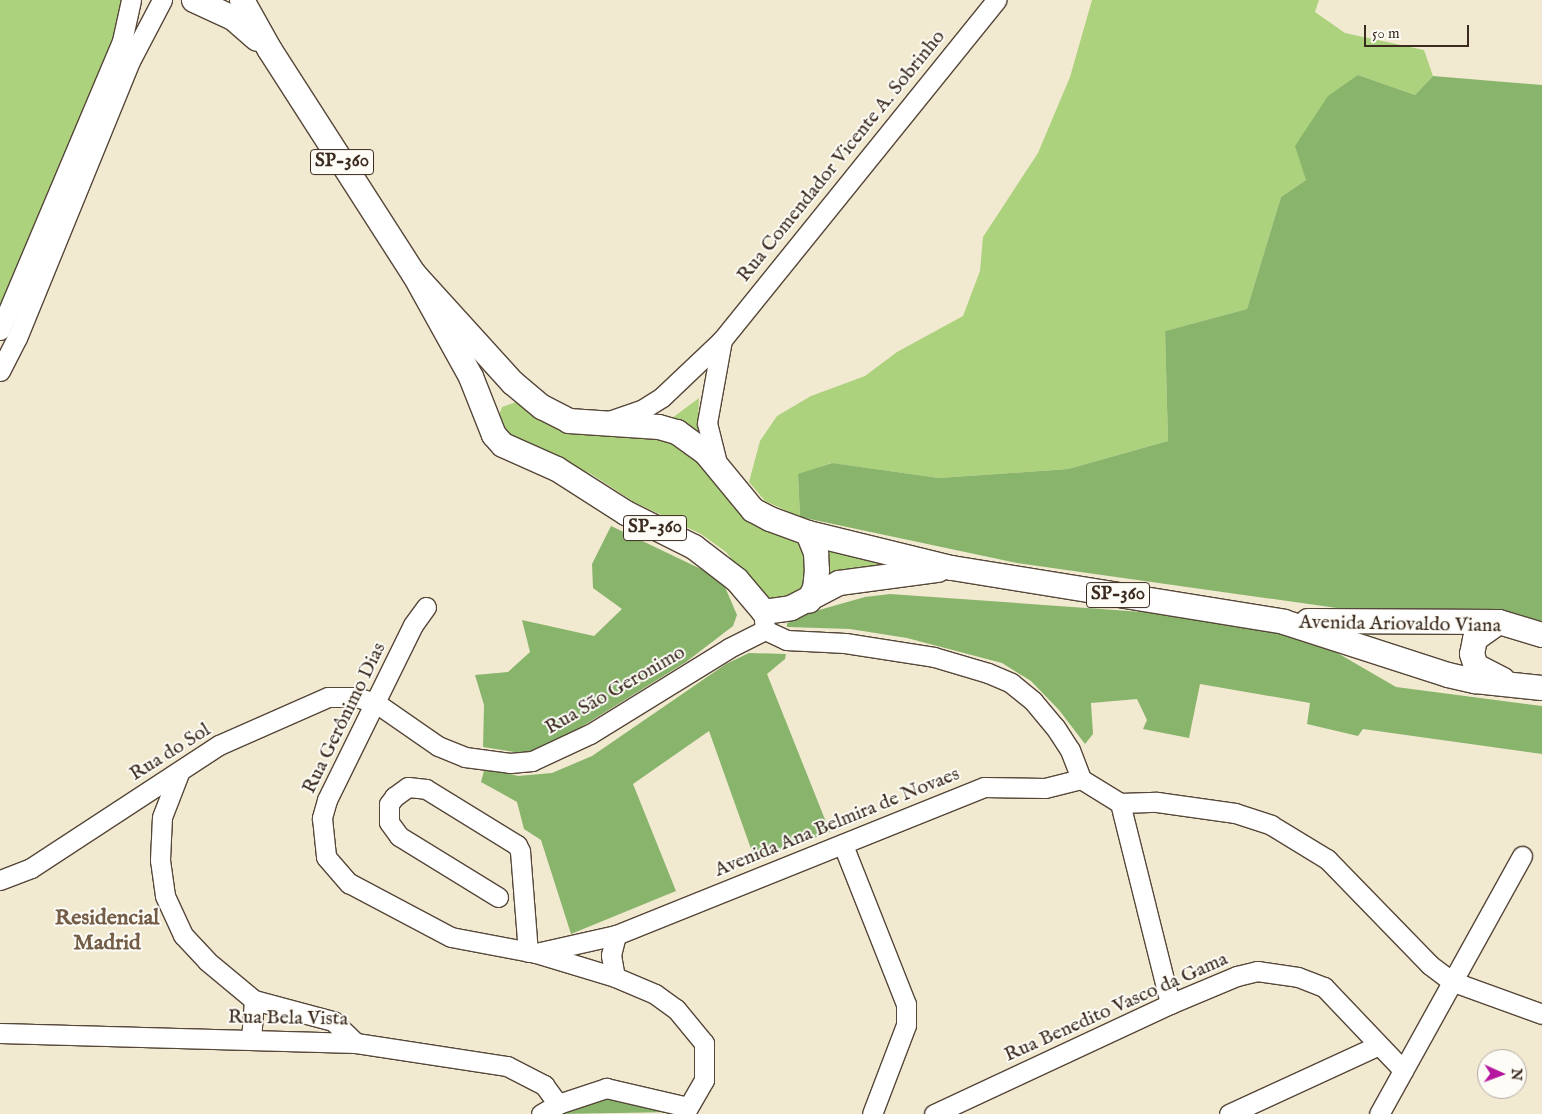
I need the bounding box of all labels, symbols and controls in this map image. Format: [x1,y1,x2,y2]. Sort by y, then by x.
scale bar [1367,15,1472,47]
text: 50 m [1372,24,1400,43]
street label: Rua Comendador Vicente A. Sobrinho [732,25,950,287]
road number: SP-360 [310,146,374,178]
road number: SP-360 [622,512,688,544]
road number: SP-360 [1086,578,1150,612]
street label: Avenida Ariovaldo Viana [1299,610,1501,638]
street label: Rua Gerônimo Dias [297,638,391,798]
street label: Rua São Geronimo [541,640,689,740]
street label: Rua do Sol [125,718,215,786]
street label: Avenida Ana Belmira de Novaes [711,762,963,882]
district label: Residencial Madrid [55,905,159,956]
street label: Rua Benedito Vasco da Gama [1001,947,1231,1067]
street label: Rua Bela Vista [228,1005,348,1031]
north arrow [1477,1049,1527,1099]
text: N [1507,1068,1525,1081]

